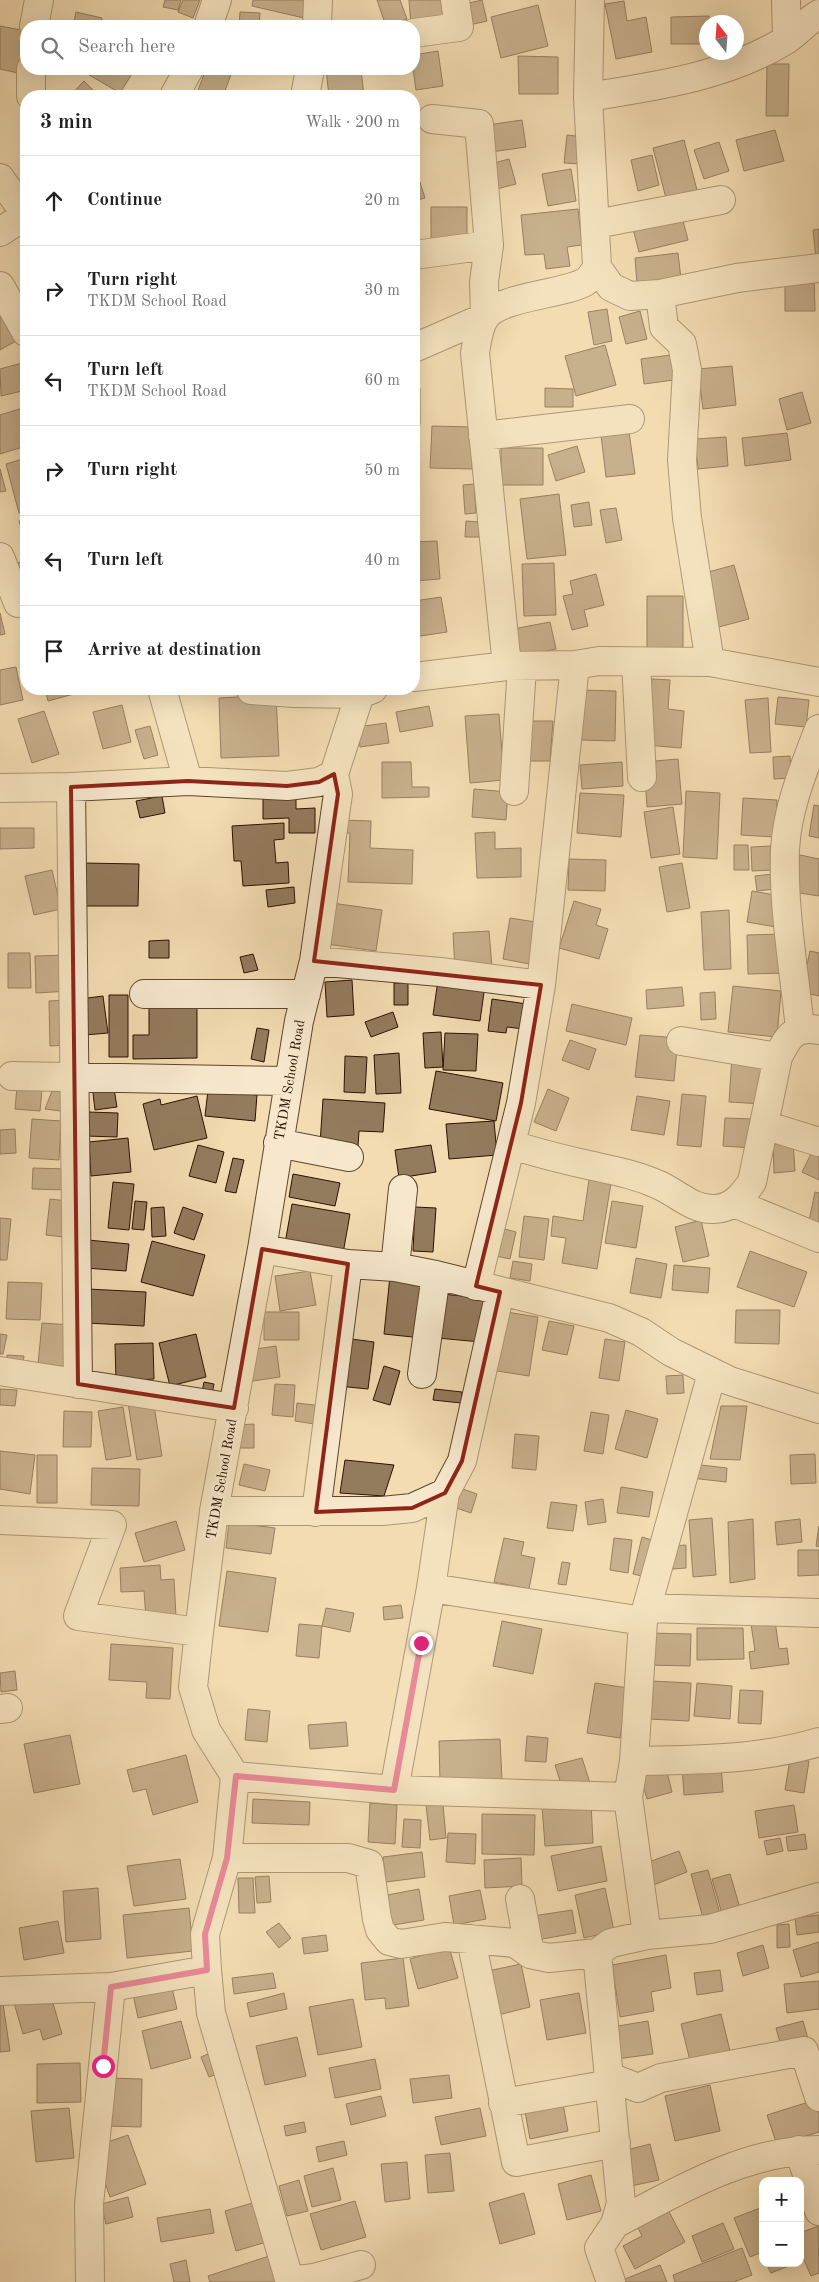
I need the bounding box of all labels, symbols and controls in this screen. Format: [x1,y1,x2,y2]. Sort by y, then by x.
north arrow [699,15,744,60]
search box [20,20,420,75]
icon: search [38,34,66,62]
text: Search here [78,38,175,57]
text: 3 min [40,112,93,133]
text: Walk · 200 m [305,115,400,131]
icon: ahead [40,187,68,215]
text: Continue [87,191,162,210]
text: 20 m [364,193,400,209]
text: Turn right [87,271,177,290]
icon: right [40,277,68,305]
text: 30 m [364,283,400,299]
text: TKDM School Road [87,294,227,310]
text: Turn left [87,361,164,380]
icon: left [40,367,68,395]
text: 60 m [364,373,400,389]
text: TKDM School Road [87,384,227,400]
icon: right [40,457,68,485]
text: Turn right [87,461,177,480]
text: 50 m [364,463,400,479]
icon: left [40,547,68,575]
text: Turn left [87,551,164,570]
text: 40 m [364,553,400,569]
icon: arrive [40,637,68,665]
text: Arrive at destination [87,641,261,660]
street label: TKDM School Road [272,1019,308,1142]
street label: TKDM School Road [204,1418,240,1541]
route end [410,1632,433,1655]
route start [92,2055,115,2078]
map controls [759,2177,804,2267]
button: + [759,2177,804,2222]
button: − [759,2222,804,2267]

